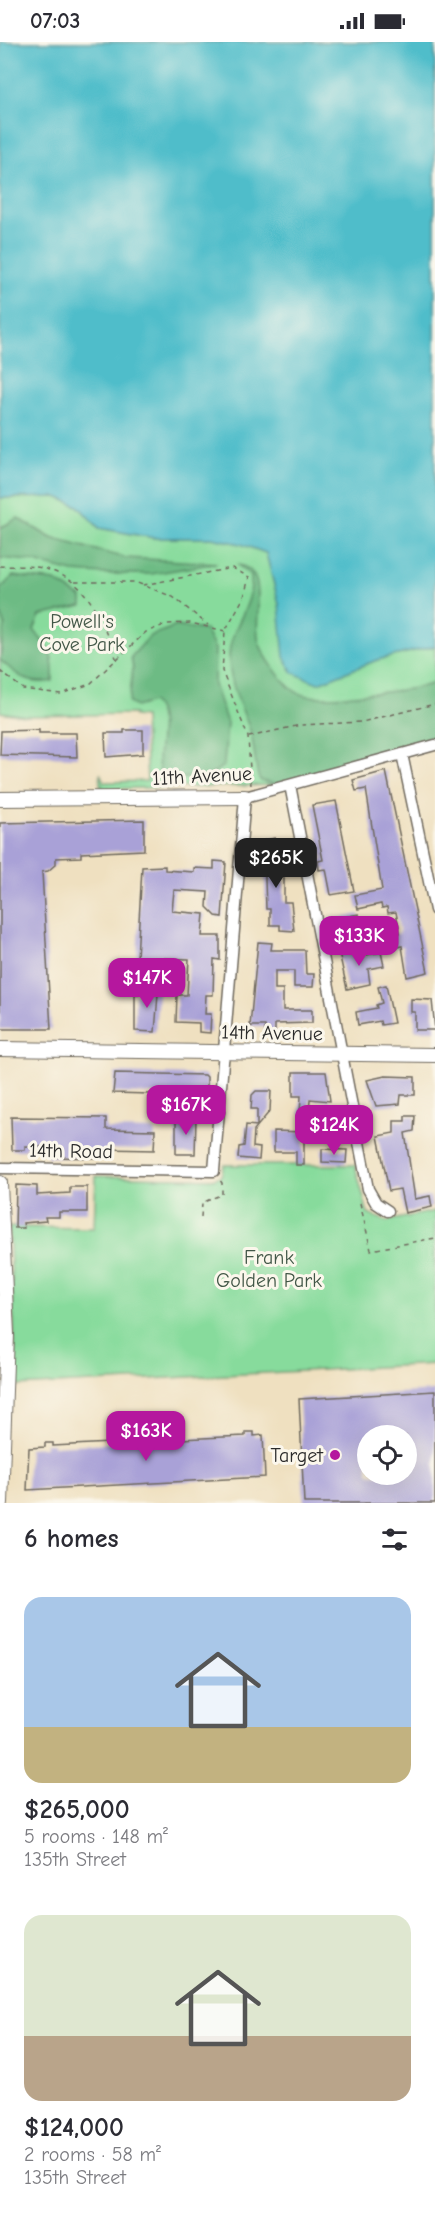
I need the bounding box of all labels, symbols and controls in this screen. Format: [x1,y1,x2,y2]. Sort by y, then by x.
text: 07:03 [30,8,80,34]
park label: Powell's Cove Park [39,610,125,656]
street label: 11th Avenue [152,762,252,790]
pin: $265K [234,838,318,889]
text: $265K [249,846,303,869]
pin: $133K [317,916,401,967]
text: $133K [334,924,384,947]
pin: $147K [105,958,189,1009]
text: $147K [122,966,172,989]
street label: 14th Avenue [221,1021,323,1045]
pin: $167K [144,1085,228,1136]
text: $167K [161,1093,211,1116]
pin: $124K [292,1105,376,1156]
text: $124K [309,1113,359,1136]
street label: 14th Road [29,1139,113,1163]
park label: Frank Golden Park [216,1246,322,1292]
pin: $163K [104,1411,188,1462]
text: $163K [120,1419,172,1442]
map controls [357,1425,417,1485]
button: locate [357,1425,417,1485]
place label: Target [270,1444,324,1467]
marker: Target [328,1448,342,1462]
icon: filters [378,1523,411,1556]
text: 6 homes [24,1524,119,1554]
icon: home [164,1636,272,1744]
text: $265,000 [24,1795,130,1825]
text: 5 rooms · 148 m² [24,1825,168,1848]
text: 135th Street [24,1848,126,1871]
icon: home [164,1954,272,2062]
text: $124,000 [24,2113,124,2143]
text: 2 rooms · 58 m² [24,2143,161,2166]
text: 135th Street [24,2166,126,2189]

